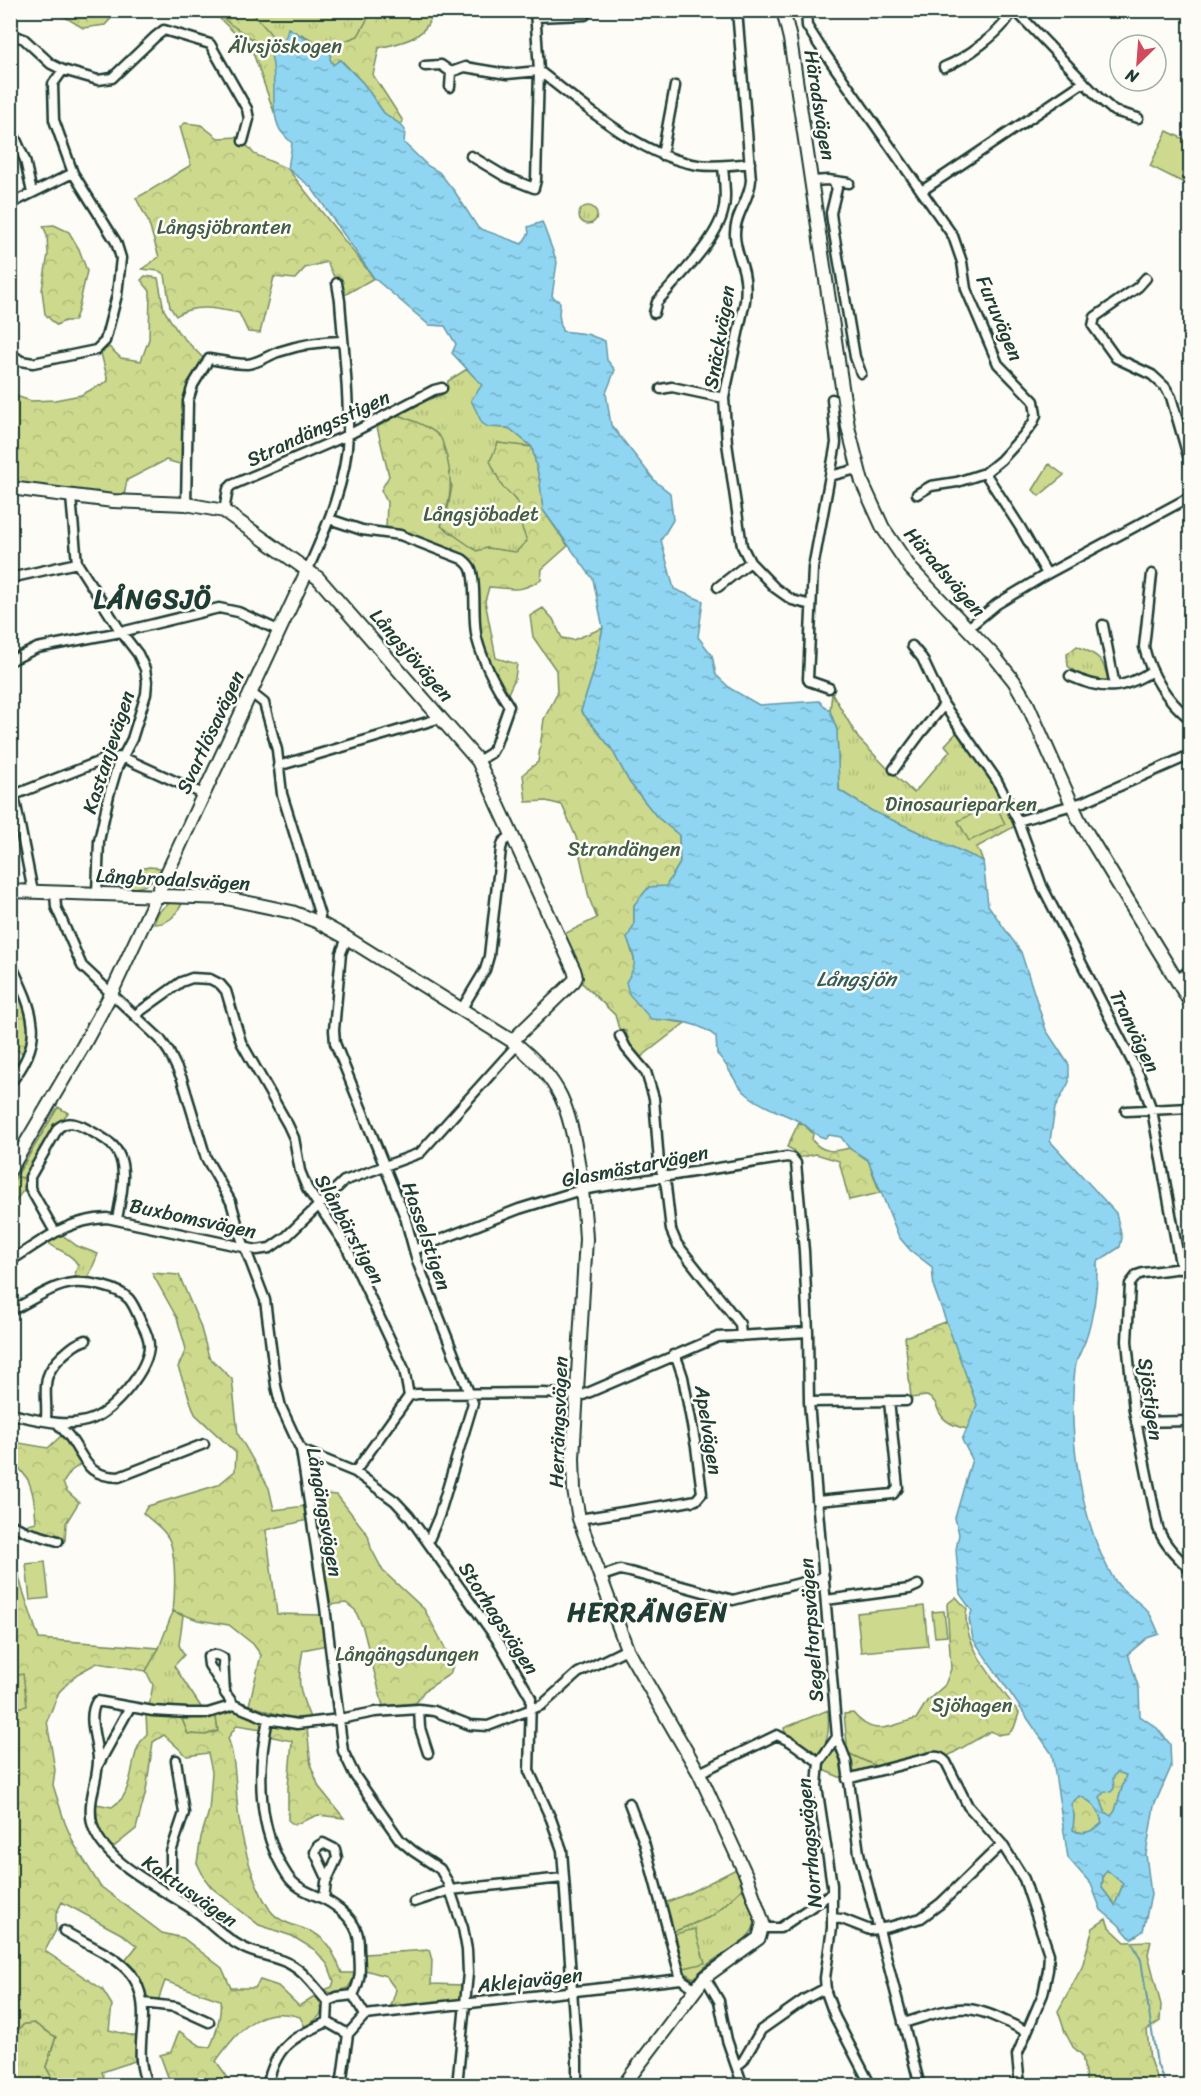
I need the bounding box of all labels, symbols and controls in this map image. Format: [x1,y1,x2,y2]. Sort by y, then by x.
park label: Älvsjöskogen [227,29,342,64]
north arrow [1108,33,1168,93]
street label: Häradsvägen [793,47,846,163]
text: N [1120,60,1144,92]
park label: Långsjöbranten [157,210,291,245]
street label: Furuvägen [966,270,1033,367]
street label: Snäckvägen [693,282,746,392]
street label: Strandängsstigen [241,380,396,477]
park label: Långsjöbadet [423,497,539,532]
street label: Häradsvägen [895,519,995,626]
district label: LÅNGSJÖ [93,576,213,622]
street label: Långsjövägen [361,600,463,711]
street label: Svartlösavägen [166,664,255,800]
street label: Kastanjevägen [72,686,145,818]
park label: Dinosaurieparken [885,787,1037,822]
park label: Strandängen [568,832,681,867]
street label: Långbrodalsvägen [95,858,251,901]
water label: Långsjön [816,960,898,998]
street label: Tranvägen [1099,984,1170,1079]
street label: Glasmästarvägen [559,1135,712,1198]
street label: Slånbärstigen [305,1167,395,1291]
street label: Hasselstigen [392,1177,462,1296]
street label: Buxbomsvägen [126,1188,260,1249]
street label: Herrängsvägen [539,1355,578,1488]
street label: Sjöstigen [1127,1355,1174,1443]
street label: Apelvägen [684,1382,733,1478]
street label: Långängsvägen [296,1445,353,1580]
street label: Storhagsvägen [449,1555,549,1682]
street label: Segeltorpsvägen [789,1557,834,1703]
district label: HERRÄNGEN [567,1589,729,1635]
park label: Långängsdungen [335,1637,479,1672]
park label: Sjöhagen [932,1688,1013,1723]
street label: Norrhagsvägen [786,1776,833,1909]
street label: Kaktusvägen [134,1845,245,1937]
street label: Aklejavägen [475,1958,584,2004]

